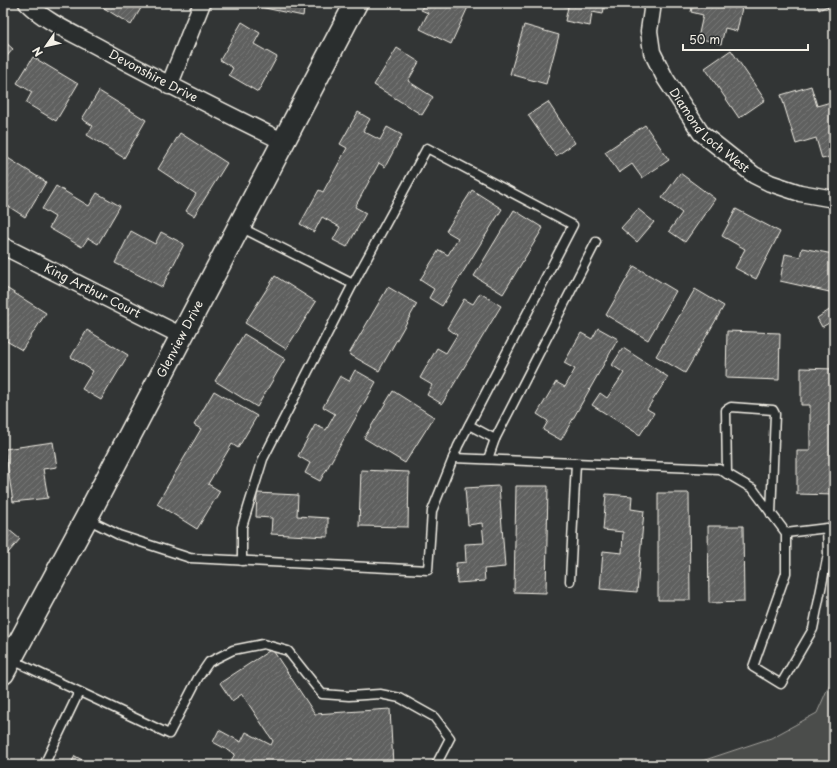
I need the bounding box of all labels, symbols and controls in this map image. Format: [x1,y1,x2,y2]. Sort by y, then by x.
north arrow [26,26,66,66]
scale bar [683,26,808,52]
text: 50 m [689,30,720,48]
text: N [28,43,47,60]
street label: Devonshire Drive [105,44,201,106]
street label: Diamond Loch West [666,84,754,176]
street label: King Arthur Court [41,258,144,322]
street label: Glenview Drive [151,297,207,381]

